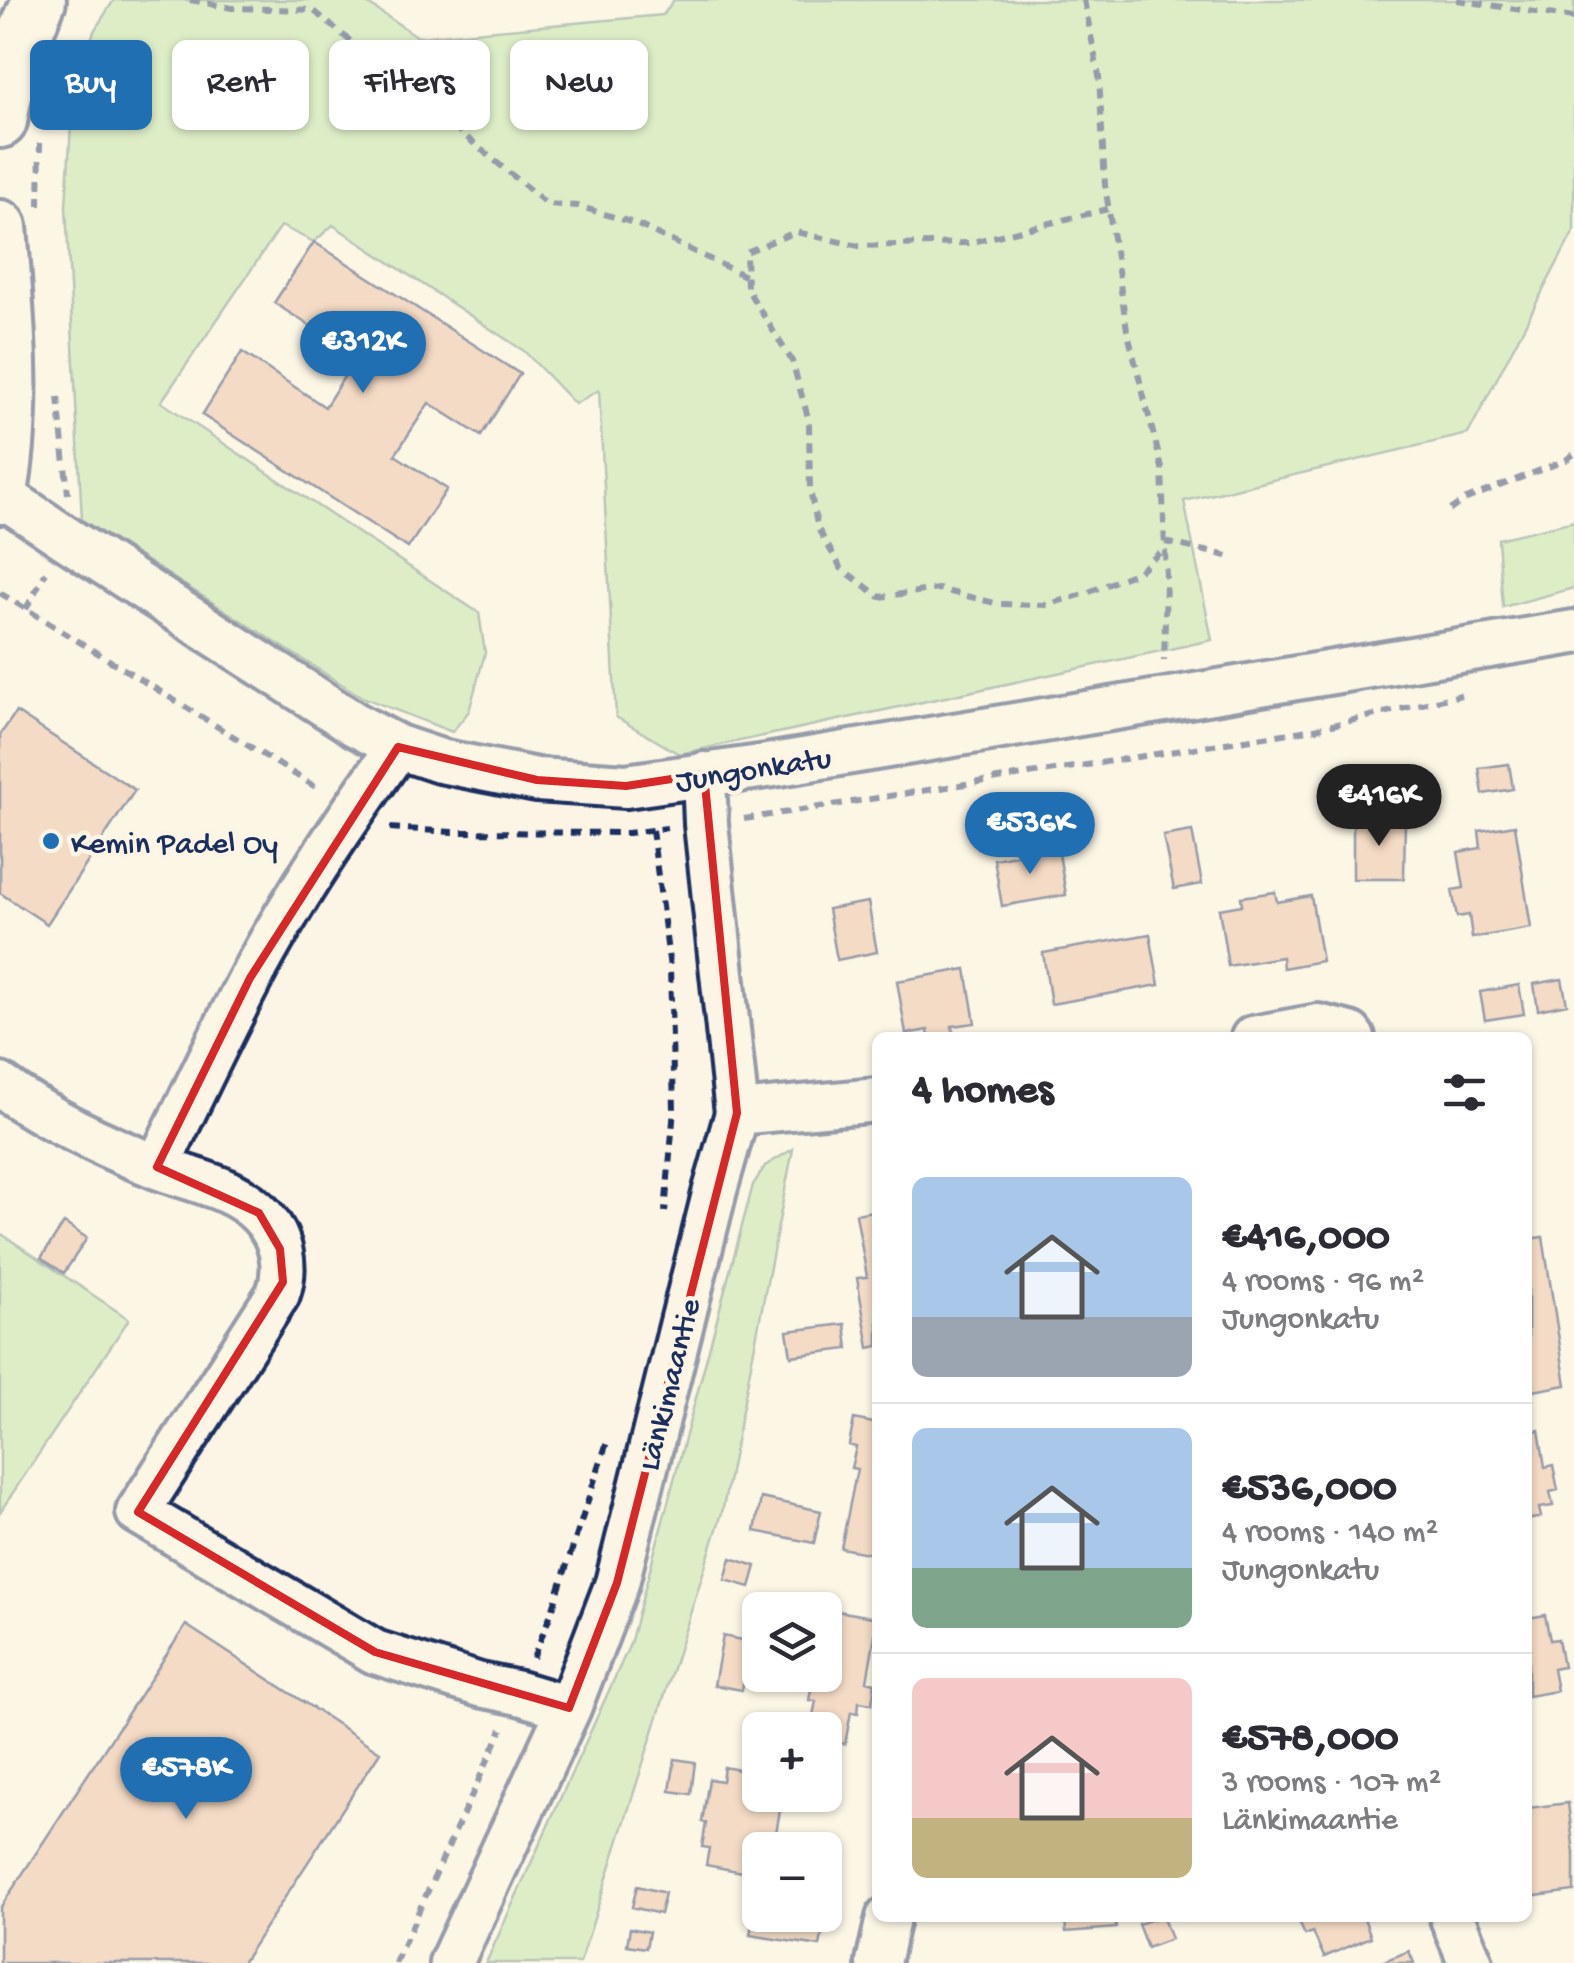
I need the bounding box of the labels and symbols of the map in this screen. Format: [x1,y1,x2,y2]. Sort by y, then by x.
pin: €312K [293,311,433,396]
street label: Jungonkatu [673,741,834,803]
pin: €416K [1309,764,1449,849]
pin: €536K [960,792,1100,877]
place label: Kemin Padel Oy [71,827,278,865]
marker: Kemin Padel Oy [40,830,62,852]
street label: Länkimaantie [632,1295,712,1475]
pin: €578K [116,1737,256,1822]

